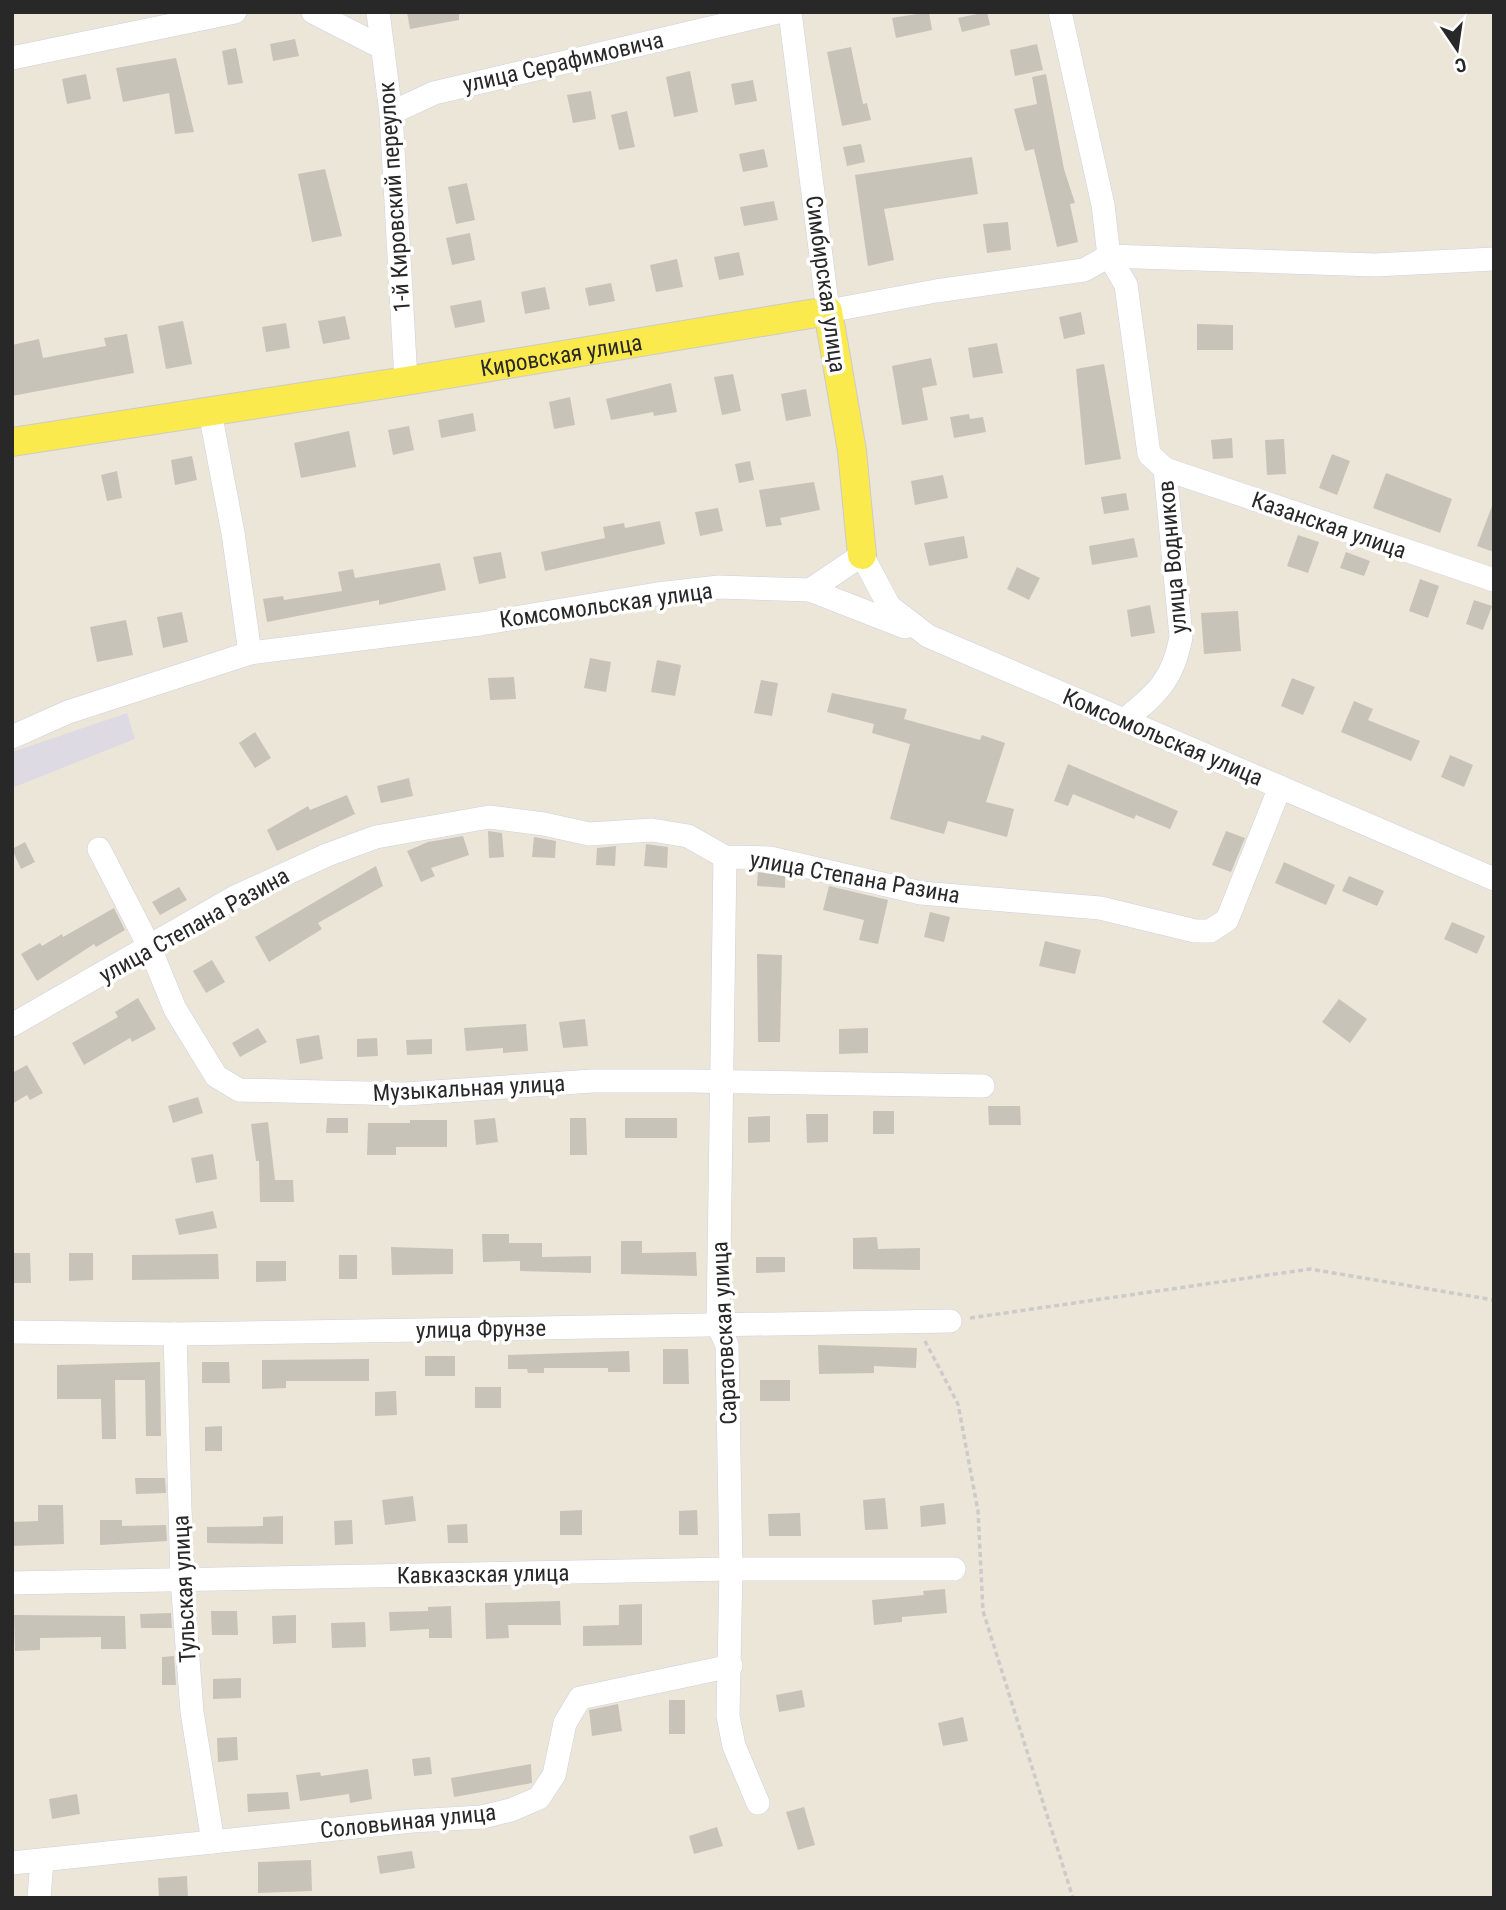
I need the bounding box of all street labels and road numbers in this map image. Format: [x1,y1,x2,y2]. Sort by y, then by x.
street label: улица Серафимовича [460,26,666,99]
street label: 1-й Кировский переулок [373,81,416,313]
street label: Симбирская улица [800,194,851,374]
street label: Кировская улица [478,329,644,382]
street label: улица Водников [1152,479,1193,635]
street label: Казанская улица [1248,486,1410,565]
street label: Комсомольская улица [498,577,714,634]
street label: Комсомольская улица [1059,683,1267,792]
street label: улица Степана Разина [748,846,962,909]
street label: улица Степана Разина [95,862,294,989]
street label: Музыкальная улица [372,1070,566,1107]
street label: Саратовская улица [706,1241,743,1425]
street label: улица Фрунзе [416,1315,546,1344]
street label: Тульская улица [167,1514,202,1663]
street label: Кавказская улица [397,1559,570,1590]
street label: Соловьиная улица [319,1799,497,1844]

